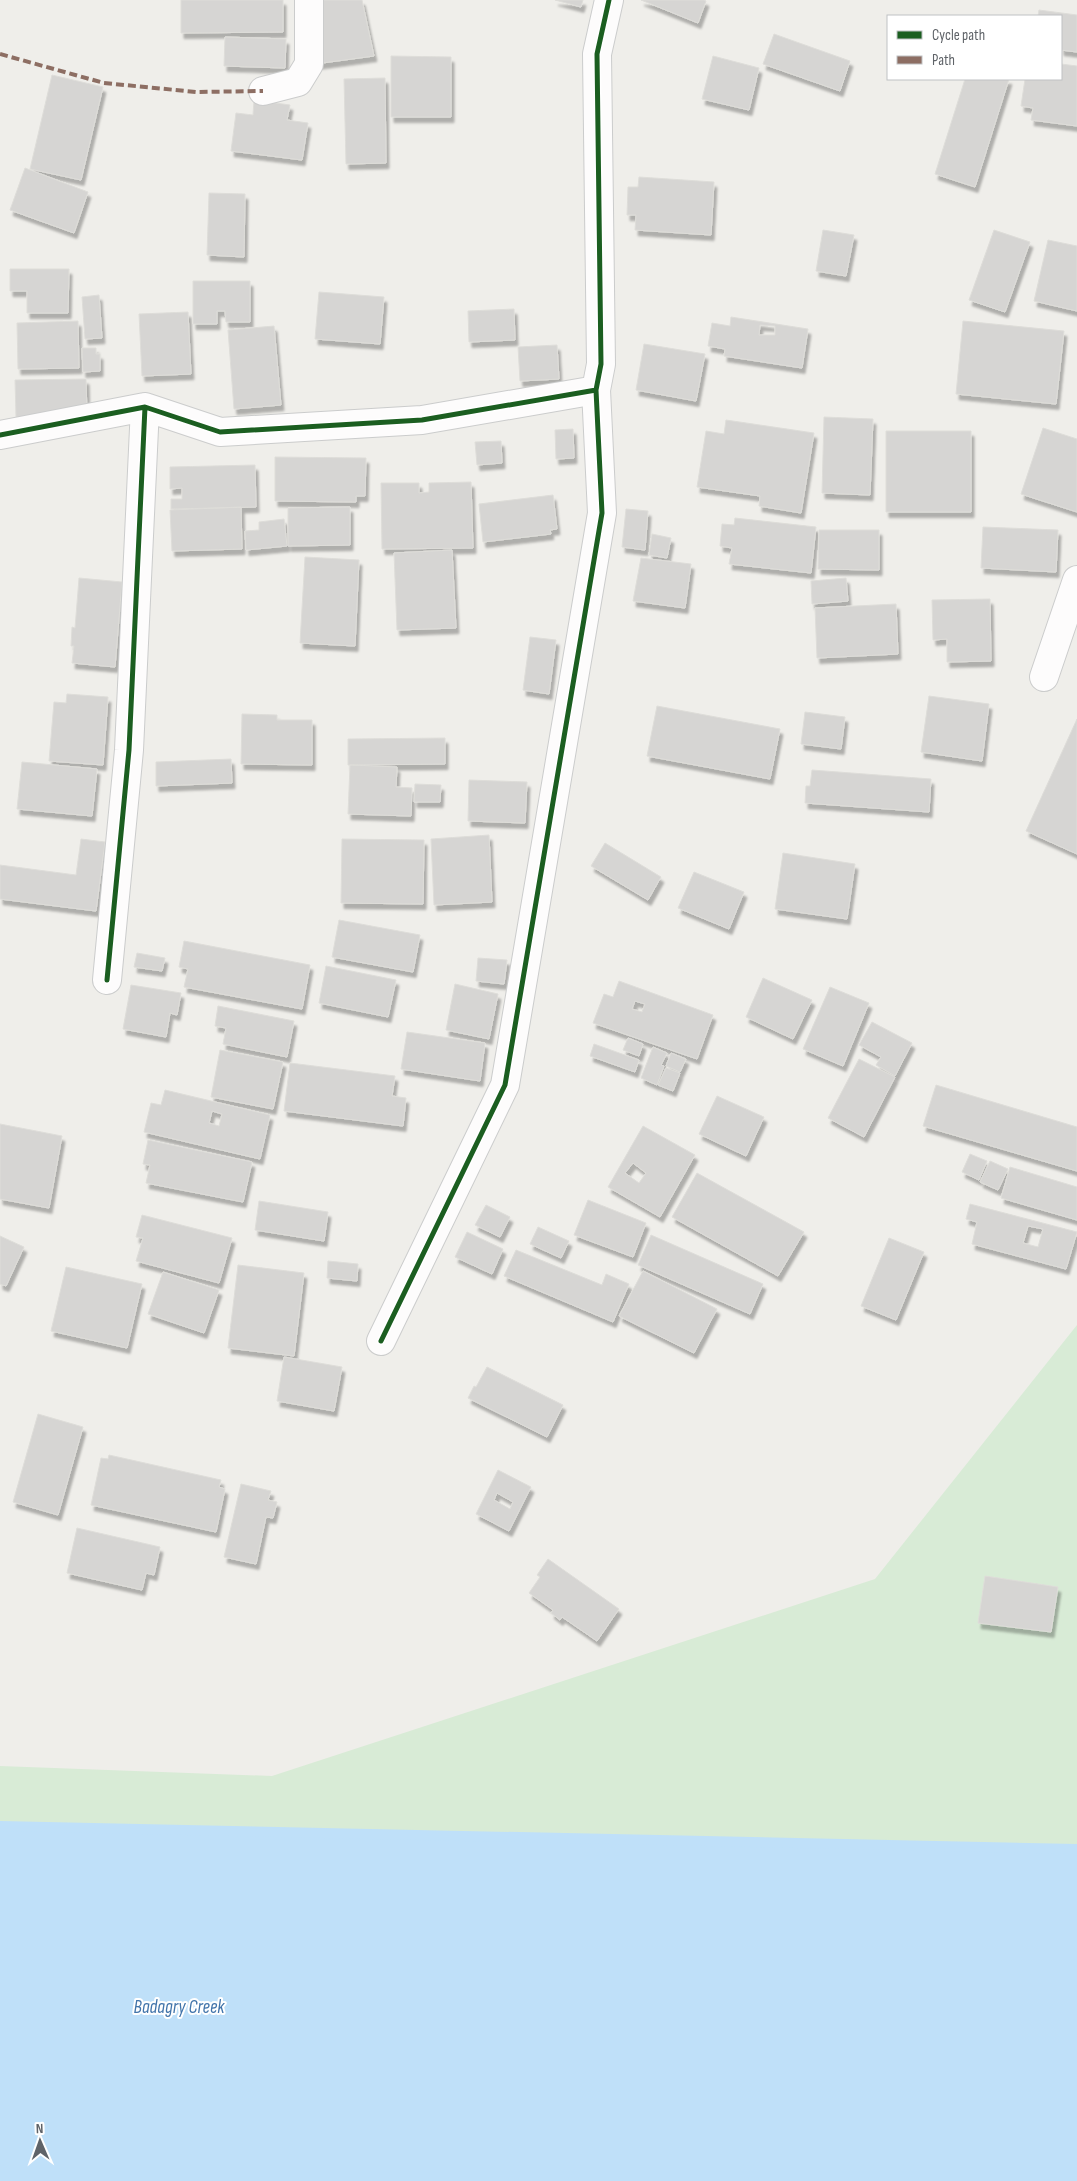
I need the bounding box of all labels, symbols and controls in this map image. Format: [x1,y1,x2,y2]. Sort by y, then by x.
legend [887,15,1062,80]
text: Cycle path [932,26,985,45]
text: Path [932,51,955,70]
water label: Badagry Creek [134,1996,225,2019]
north arrow [15,2116,65,2166]
text: N [36,2120,44,2137]

